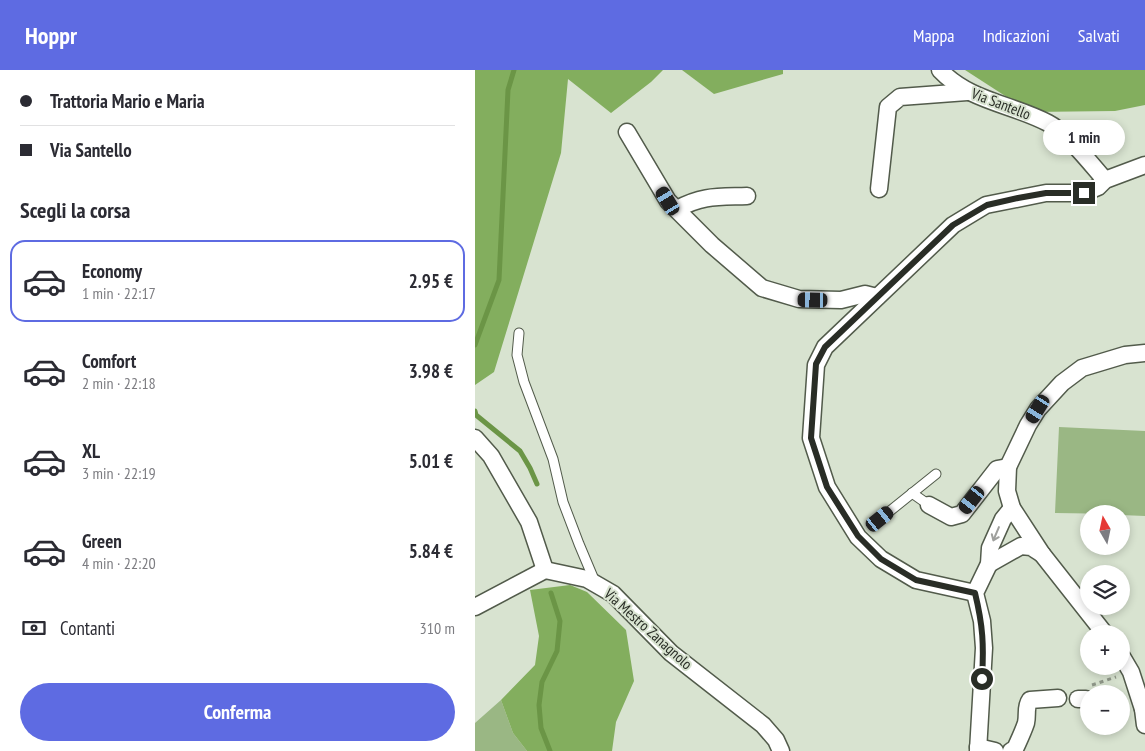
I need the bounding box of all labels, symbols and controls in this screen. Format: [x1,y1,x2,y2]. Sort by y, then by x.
text: Hoppr [25,20,77,51]
text: Mappa [913,24,954,47]
text: Indicazioni [982,24,1050,47]
text: Salvati [1078,24,1120,47]
street label: Via Santello [968,83,1034,124]
text: Trattoria Mario e Maria [50,89,205,113]
callout: 1 min [1043,121,1125,156]
text: 1 min [1068,127,1100,147]
text: Via Santello [50,138,132,162]
route end [1073,182,1095,204]
car [653,184,682,218]
text: Scegli la corsa [20,196,130,224]
icon: car [22,259,67,304]
text: Economy [82,259,142,283]
text: 2.95 € [409,269,453,293]
text: 1 min · 22:17 [82,283,156,303]
car [797,292,828,308]
icon: car [22,349,67,394]
text: Comfort [82,349,136,373]
text: 3.98 € [409,359,453,383]
text: 2 min · 22:18 [82,373,156,393]
car [1023,392,1052,426]
icon: car [22,439,67,484]
text: XL [82,439,100,463]
text: 5.01 € [409,449,453,473]
text: 3 min · 22:19 [82,463,156,483]
car [956,484,987,516]
car [863,504,896,534]
north arrow [1080,505,1130,555]
map controls [1080,505,1130,735]
one-way arrow [991,526,1001,541]
icon: car [22,529,67,574]
text: Green [82,529,122,553]
text: 5.84 € [409,539,453,563]
text: 4 min · 22:20 [82,553,156,573]
button: layers [1080,565,1130,615]
street label: Via Mestro Zanagnolo [600,583,696,673]
icon: cash [20,614,48,642]
text: Contanti [60,616,115,640]
text: 310 m [420,618,455,638]
button: + [1080,625,1130,675]
route start [971,668,993,690]
button: Conferma [20,683,455,741]
button: − [1080,685,1130,735]

